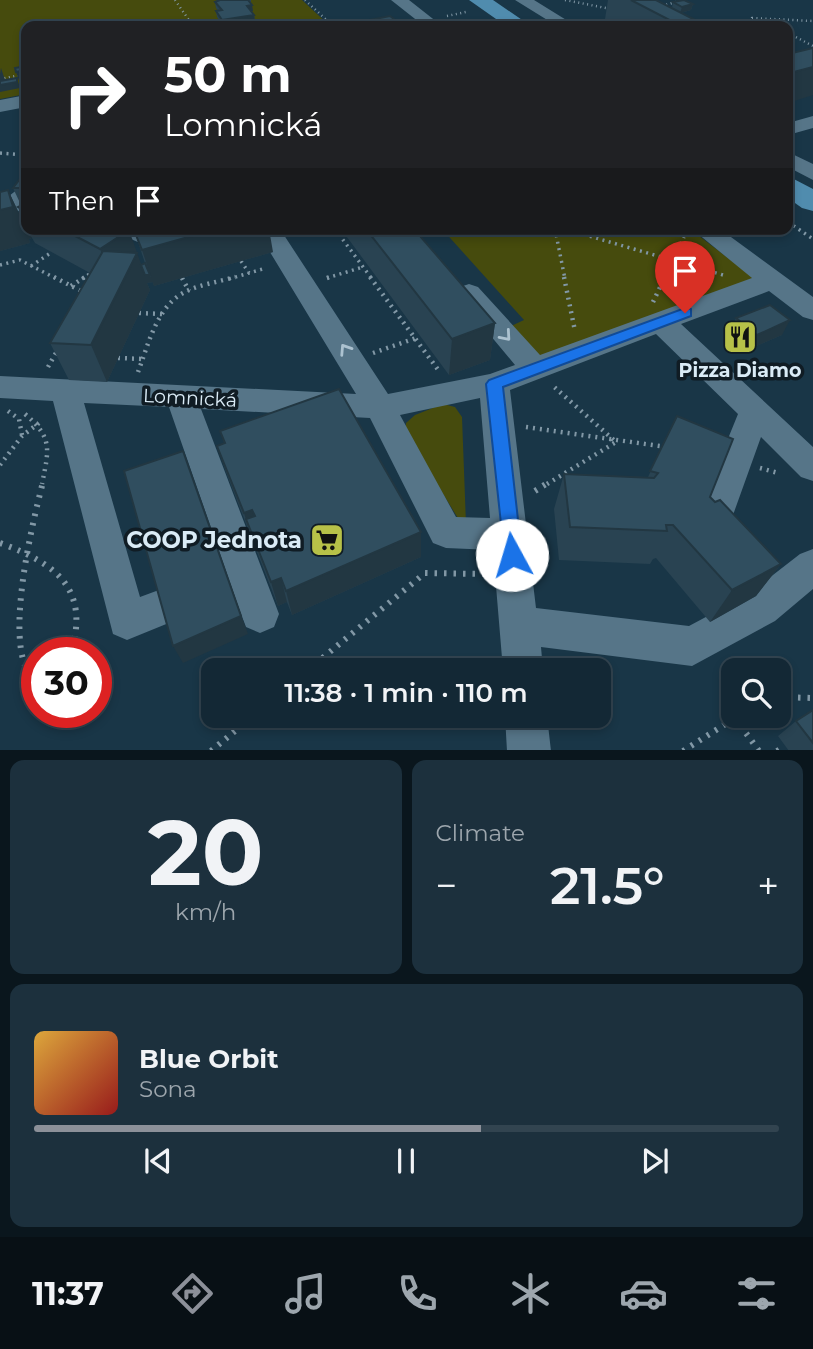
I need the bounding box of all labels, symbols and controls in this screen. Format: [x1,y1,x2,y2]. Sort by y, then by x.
text: 50 m [164,45,292,104]
icon: right [49,49,140,140]
text: Lomnická [164,105,322,144]
icon: arrive [129,182,167,220]
text: Then [49,185,115,217]
pin [655,241,715,313]
icon: arrive [666,252,704,290]
restaurant icon: Pizza Diamo [721,318,759,356]
one-way arrow [498,328,510,341]
one-way arrow [340,344,353,357]
place label: Pizza Diamo [679,359,801,382]
street label: Lomnická [142,384,238,412]
position arrow [475,518,549,592]
supermarket icon: COOP Jednota [308,521,346,559]
place label: COOP Jednota [126,526,302,554]
speed limit sign: 30 [21,637,112,728]
map controls [721,658,791,728]
button: search [721,658,791,728]
text: 11:38 · 1 min · 110 m [284,677,528,709]
text: 20 [148,797,263,908]
text: Climate [436,819,525,847]
text: 21.5° [550,854,664,917]
text: − [436,862,457,909]
text: + [757,862,779,909]
text: km/h [175,898,236,926]
text: Blue Orbit [139,1043,278,1075]
text: Sona [139,1075,197,1103]
icon: previous [139,1142,177,1180]
icon: pause [387,1142,425,1180]
icon: next [636,1142,674,1180]
icon: directions [168,1269,217,1318]
icon: music [281,1269,330,1318]
icon: phone [393,1269,442,1318]
icon: climate [506,1269,555,1318]
icon: car [619,1269,668,1318]
icon: filters [732,1269,781,1318]
text: 11:37 [32,1274,104,1313]

